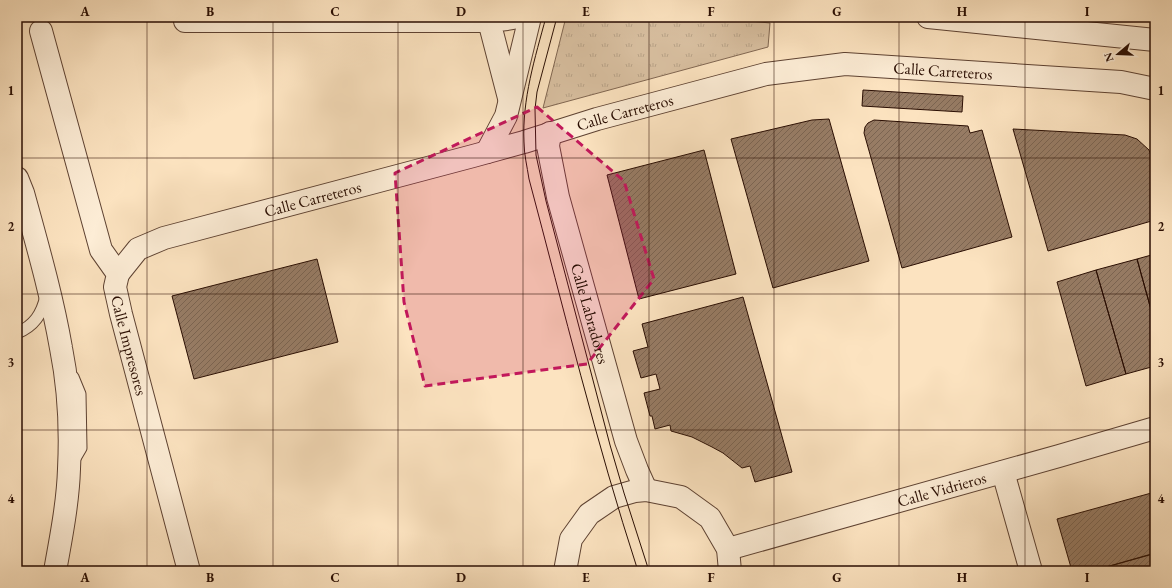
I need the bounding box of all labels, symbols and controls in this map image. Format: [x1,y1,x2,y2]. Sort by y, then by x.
text: A [79,3,90,20]
text: B [206,3,214,20]
text: C [330,3,340,20]
text: D [456,3,466,20]
text: E [582,3,590,20]
text: F [707,3,715,20]
text: G [832,3,842,20]
text: H [957,3,968,20]
text: I [1085,3,1090,20]
north arrow [1098,34,1138,74]
text: N [1100,51,1117,64]
street label: Calle Carreteros [893,57,993,85]
text: 1 [8,82,15,99]
text: 1 [1158,82,1165,99]
street label: Calle Carreteros [574,89,676,136]
street label: Calle Carreteros [262,176,363,222]
text: 2 [8,218,15,235]
text: 2 [1158,218,1165,235]
street label: Calle Labradores [566,261,614,366]
street label: Calle Impresores [106,293,152,398]
text: 3 [8,354,15,371]
text: 3 [1158,354,1165,371]
street label: Calle Vidrieros [895,467,989,512]
text: 4 [8,490,15,507]
text: 4 [1158,490,1165,507]
text: A [79,569,90,586]
text: B [206,569,214,586]
text: C [330,569,340,586]
text: D [456,569,466,586]
text: E [582,569,590,586]
text: F [707,569,715,586]
text: G [832,569,842,586]
text: H [957,569,968,586]
text: I [1085,569,1090,586]

